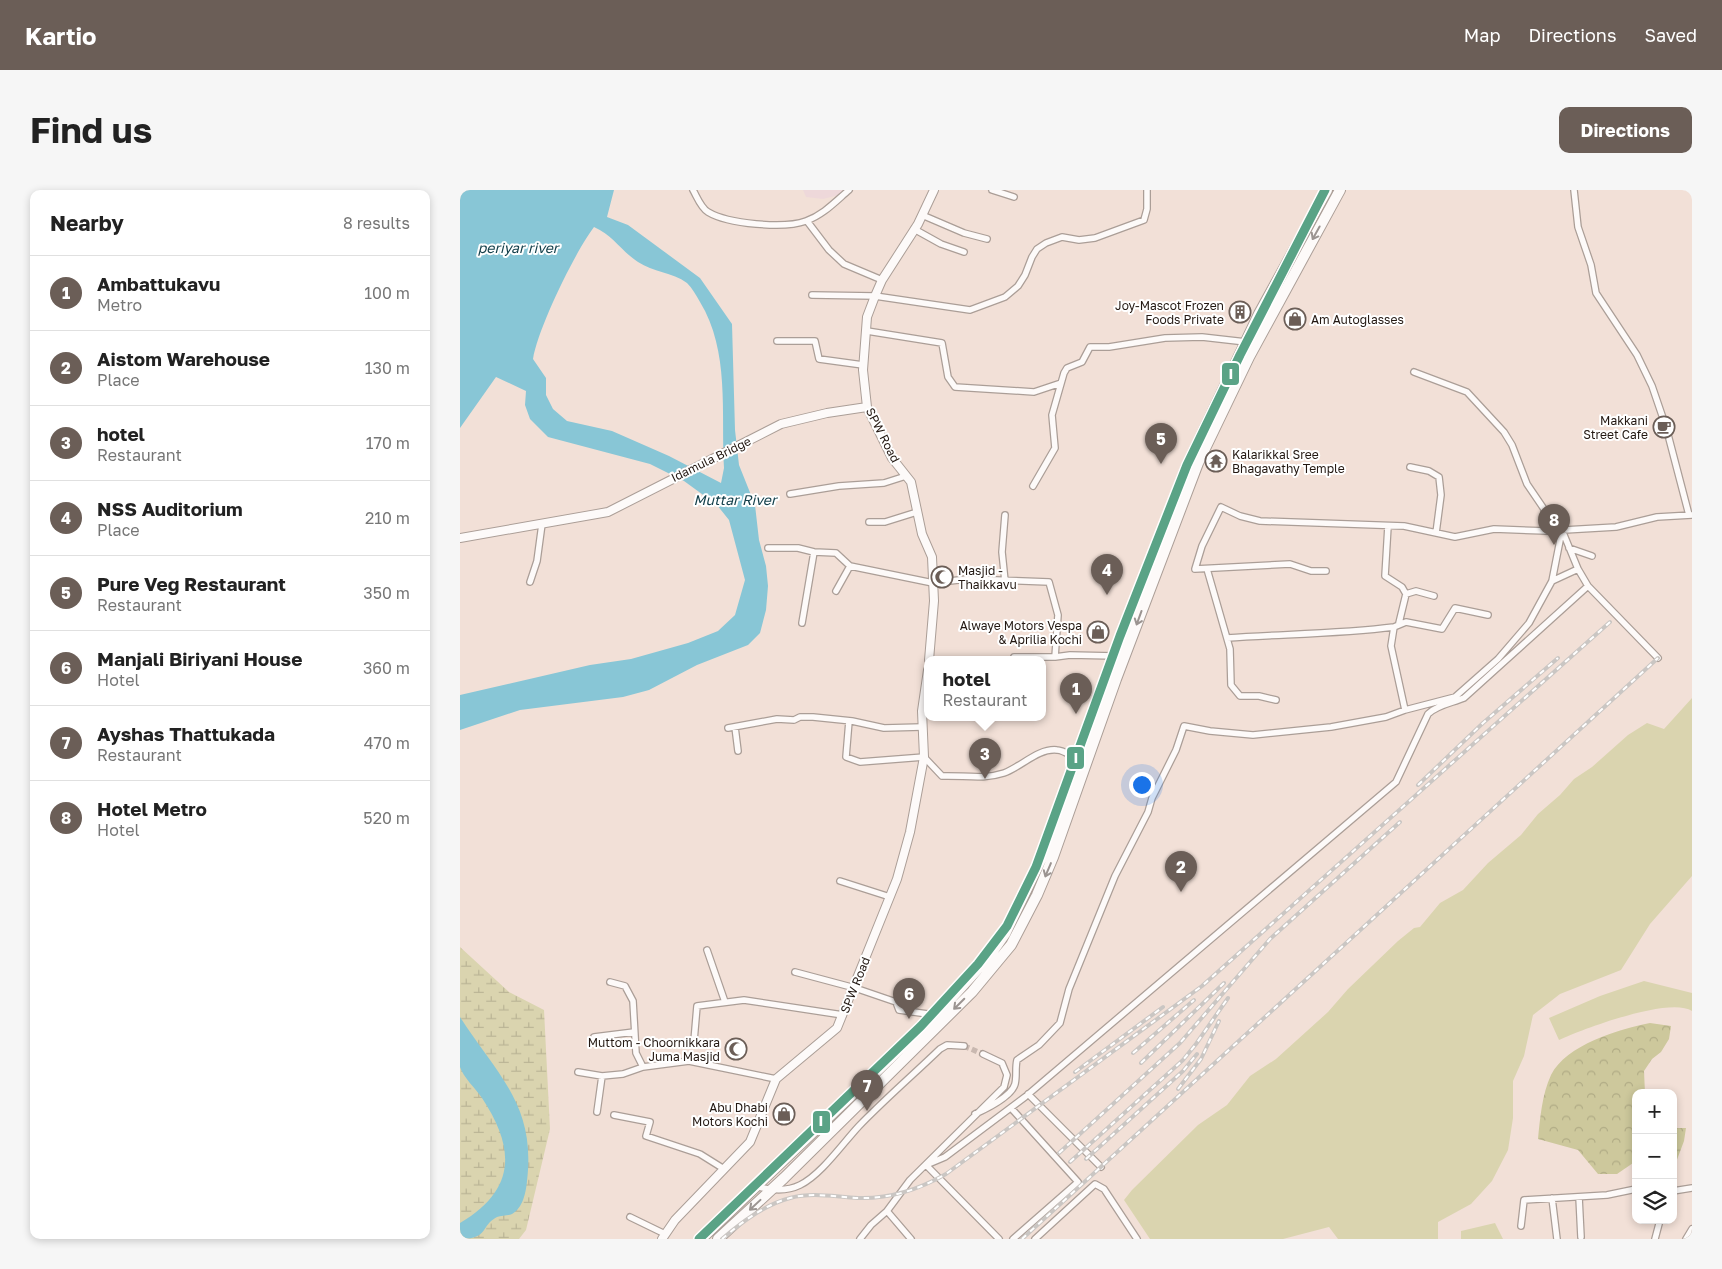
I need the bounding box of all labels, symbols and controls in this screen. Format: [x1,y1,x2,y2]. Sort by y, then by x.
text: Kartio [25,21,97,50]
text: Map [1464,24,1500,46]
text: Directions [1528,24,1616,46]
text: Saved [1644,24,1697,46]
button: Directions [1559,107,1692,153]
text: Find us [30,109,152,151]
text: Nearby [50,210,124,236]
text: 8 results [343,213,410,233]
one-way arrow [1311,225,1321,240]
water label: periyar river [478,239,561,256]
text: Ambattukavu [97,272,220,295]
text: 1 [62,283,70,303]
text: 100 m [364,283,410,303]
text: Metro [97,295,142,315]
place label: Joy-Mascot Frozen Foods Private [1115,298,1224,327]
building icon: Joy-Mascot Frozen Foods Private [1228,300,1252,324]
shop icon: Am Autoglasses [1283,307,1307,331]
place label: Am Autoglasses [1311,312,1404,327]
text: Aistom Warehouse [97,347,270,370]
text: 2 [61,358,71,378]
text: 130 m [365,358,410,378]
line badge: I [1221,362,1240,386]
text: I [1229,365,1233,382]
text: Place [97,370,140,390]
street label: SPW Road [863,405,903,465]
place label: Makkani Street Cafe [1583,413,1648,442]
cafe icon: Makkani Street Cafe [1652,415,1676,439]
text: hotel [97,422,145,445]
pin: 5 [1145,423,1177,464]
text: 3 [61,433,71,453]
text: 170 m [366,433,410,453]
street label: Idamula Bridge [669,433,753,485]
text: Restaurant [97,445,182,465]
place label: Kalarikkal Sree Bhagavathy Temple [1232,447,1345,476]
temple icon: Kalarikkal Sree Bhagavathy Temple [1204,449,1228,473]
water label: Muttar River [694,491,779,508]
text: NSS Auditorium [97,497,243,520]
pin: 8 [1538,504,1570,545]
text: 4 [61,508,71,528]
text: 210 m [365,508,410,528]
text: Place [97,520,140,540]
pin: 4 [1091,554,1123,595]
place label: Masjid - Thaikkavu [958,563,1017,592]
mosque icon: Masjid - Thaikkavu [930,565,954,589]
text: Pure Veg Restaurant [97,572,286,595]
text: 5 [61,583,71,603]
text: 350 m [363,583,410,603]
text: Restaurant [97,595,182,615]
one-way arrow [1134,610,1143,625]
place label: Alwaye Motors Vespa & Aprilia Kochi [960,618,1082,647]
shop icon: Alwaye Motors Vespa & Aprilia Kochi [1086,620,1110,644]
text: Manjali Biriyani House [97,647,302,670]
popup [924,656,1046,721]
text: 6 [61,658,71,678]
text: 360 m [363,658,410,678]
text: hotel [943,667,991,690]
text: Hotel [97,670,140,690]
pin: 1 [1060,673,1092,714]
text: Restaurant [943,690,1027,710]
text: Ayshas Thattukada [97,722,275,745]
text: 7 [62,733,70,753]
text: 470 m [364,733,410,753]
pin: 3 [969,738,1001,779]
text: Restaurant [97,745,182,765]
line badge: I [1066,746,1085,770]
text: I [1074,749,1078,766]
your location [1129,772,1155,798]
text: Hotel Metro [97,797,207,820]
text: 8 [61,808,71,828]
text: 520 m [363,808,410,828]
text: Hotel [97,820,140,840]
pin: 2 [1165,851,1197,892]
one-way arrow [1042,862,1052,877]
street label: SPW Road [837,955,873,1015]
pin: 6 [893,978,925,1019]
one-way arrow [953,998,965,1010]
place label: Muttom - Choornikkara Juma Masjid [588,1035,720,1064]
mosque icon: Muttom - Choornikkara Juma Masjid [724,1037,748,1061]
pin: 7 [851,1070,883,1111]
map controls [1632,1089,1677,1224]
button: + [1632,1089,1677,1134]
place label: Abu Dhabi Motors Kochi [692,1100,768,1129]
shop icon: Abu Dhabi Motors Kochi [772,1102,796,1126]
line badge: I [812,1110,831,1134]
text: I [819,1112,823,1129]
button: − [1632,1134,1677,1179]
button: layers [1632,1179,1677,1224]
one-way arrow [748,1199,761,1211]

